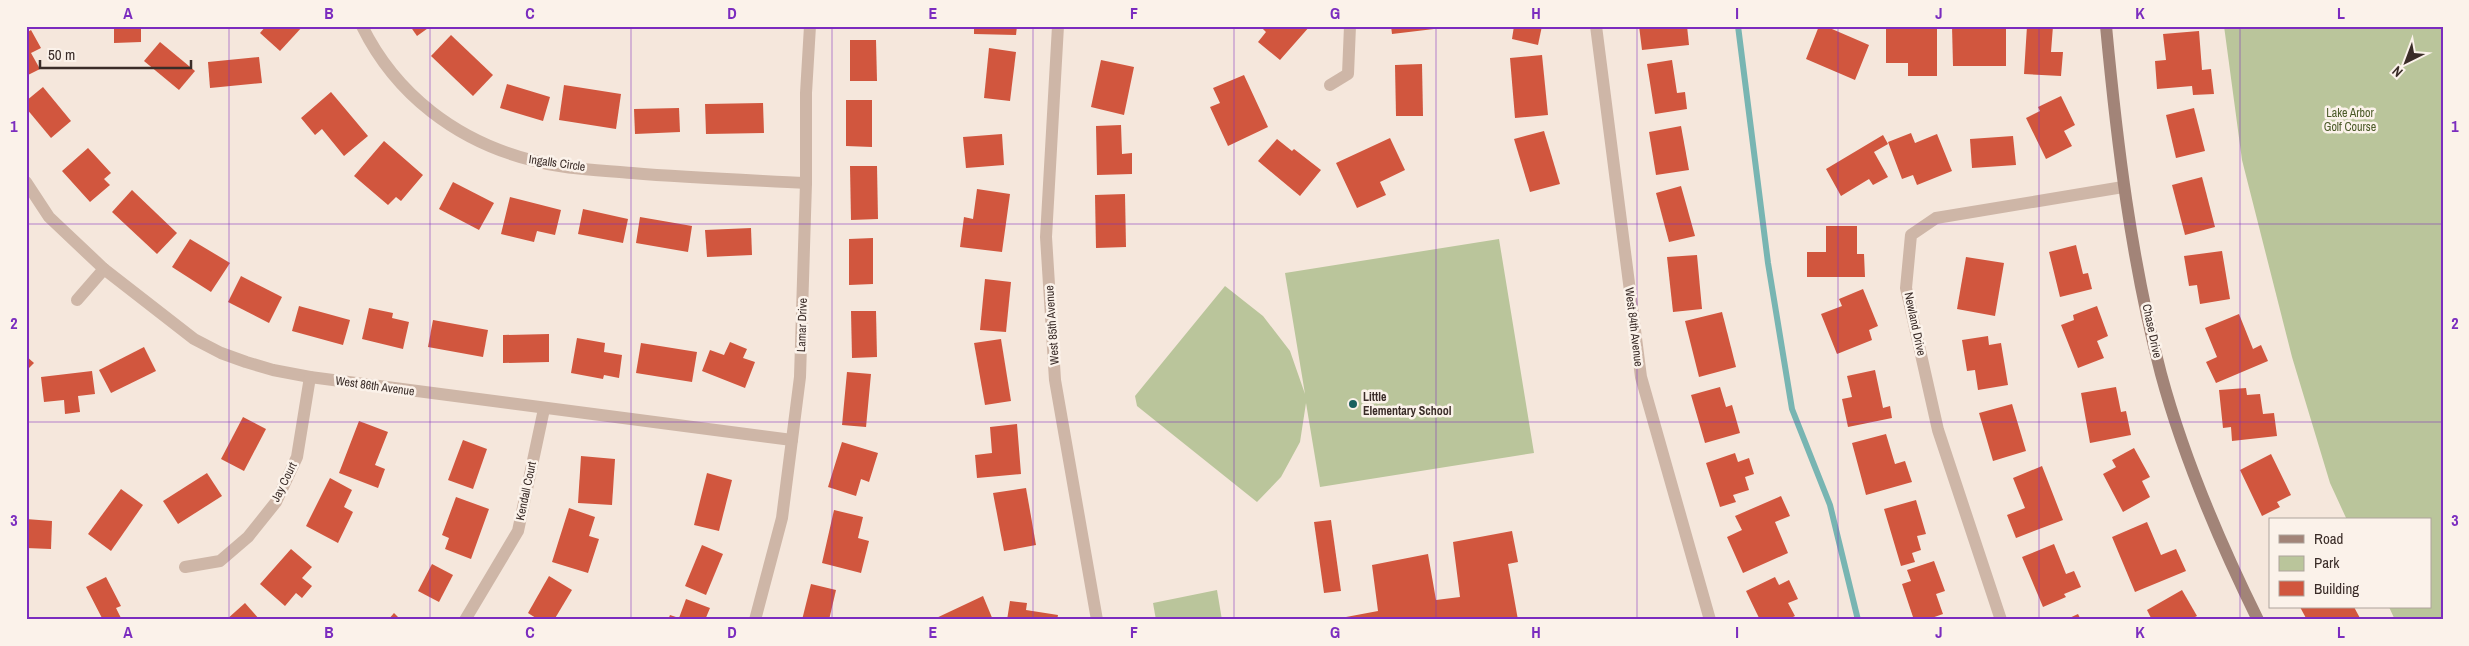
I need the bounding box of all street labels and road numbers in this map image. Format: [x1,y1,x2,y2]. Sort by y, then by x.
street label: Ingalls Circle [528,151,586,175]
street label: West 85th Avenue [1041,285,1063,365]
street label: West 84th Avenue [1621,287,1647,367]
street label: Newland Drive [1900,291,1930,357]
street label: Lamar Drive [793,298,811,352]
street label: Chase Drive [2138,303,2166,359]
street label: West 86th Avenue [335,373,415,399]
street label: Jay Court [268,459,301,504]
street label: Kendall Court [512,460,540,522]

